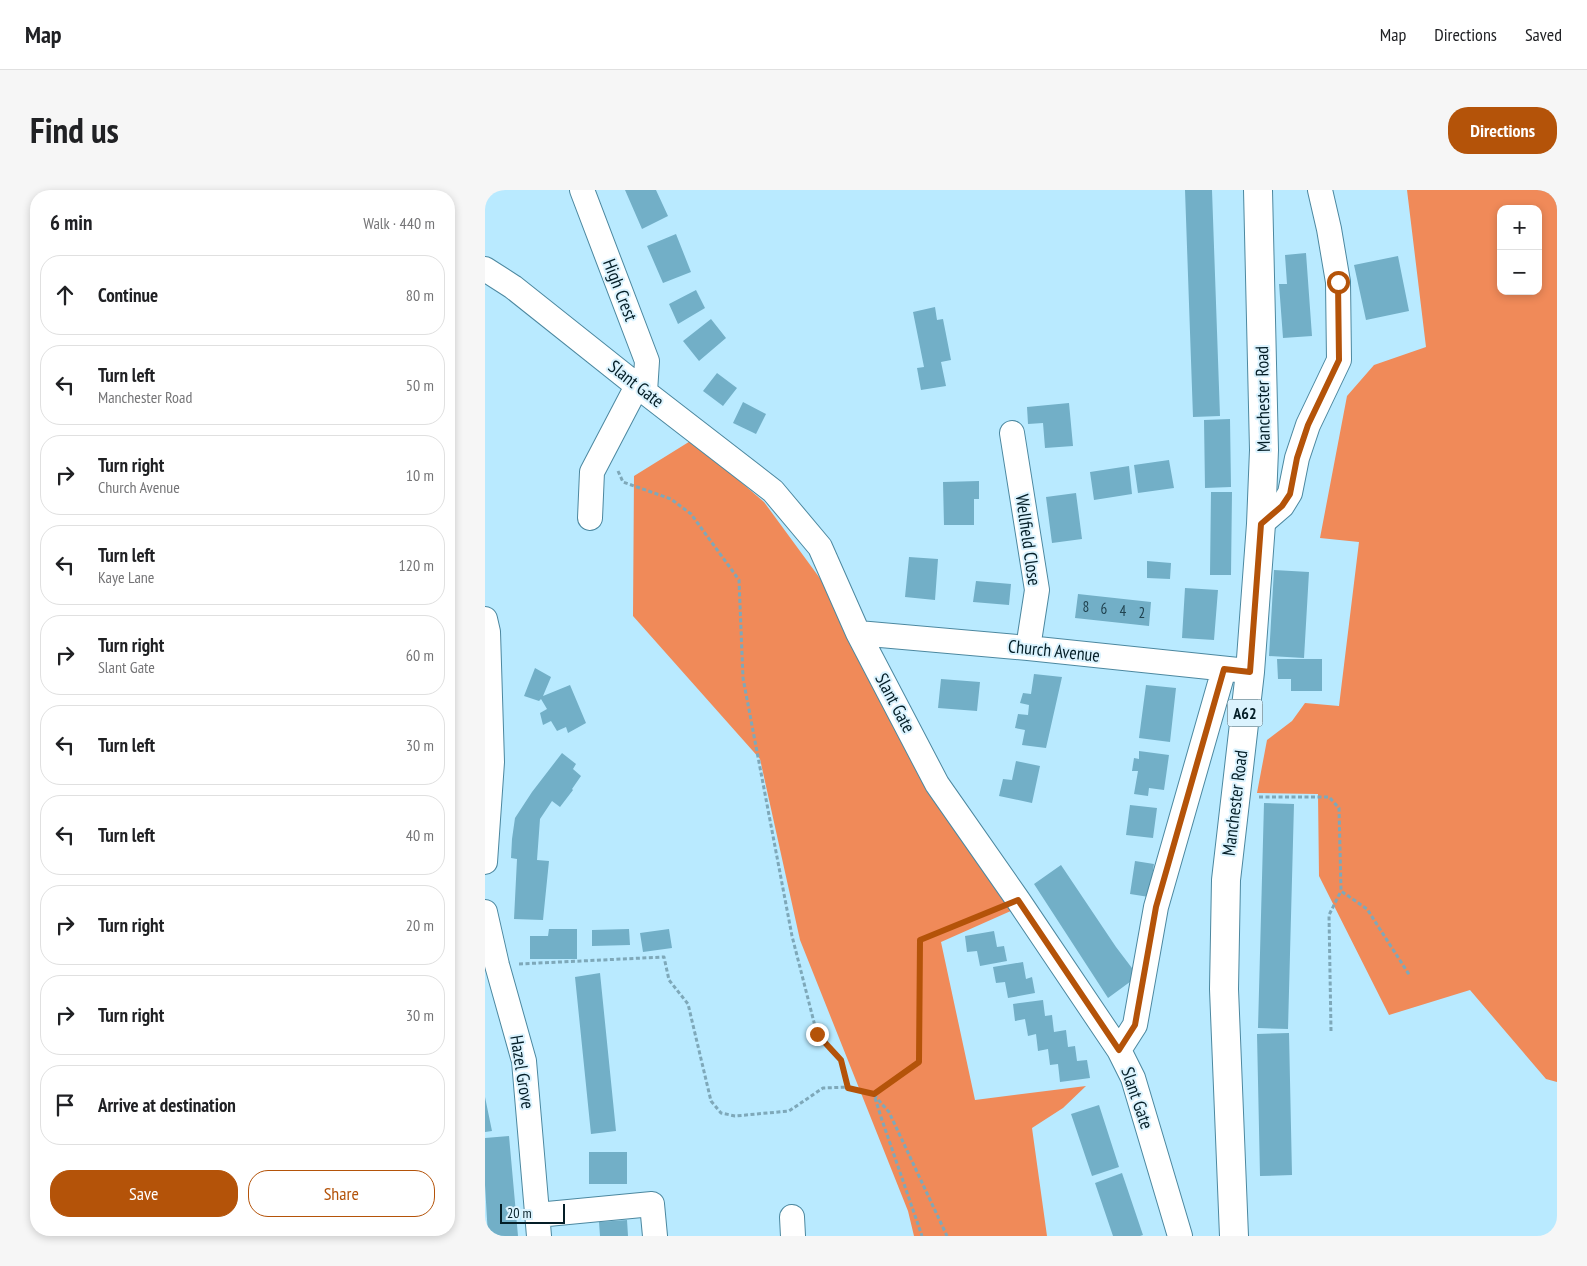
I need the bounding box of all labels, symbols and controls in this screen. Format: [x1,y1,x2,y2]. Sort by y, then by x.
text: Map [25,19,62,50]
text: Map [1380,23,1406,46]
text: Directions [1434,23,1497,46]
text: Saved [1525,23,1562,46]
text: Find us [30,107,119,153]
button: Directions [1448,107,1557,154]
map controls [1497,205,1542,295]
button: + [1497,205,1542,250]
text: 6 min [50,209,92,236]
text: Walk · 440 m [363,213,435,233]
button: − [1497,250,1542,295]
street label: High Crest [598,256,643,324]
route start [1327,271,1350,294]
icon: ahead [51,281,79,309]
text: Continue [98,283,158,307]
text: 80 m [406,285,434,305]
street label: Manchester Road [1250,346,1275,452]
street label: Slant Gate [604,355,669,412]
text: Turn left [98,363,155,387]
icon: left [51,371,79,399]
text: 50 m [406,375,434,395]
text: Manchester Road [98,387,192,407]
text: Turn right [98,453,164,477]
icon: right [51,461,79,489]
text: 10 m [406,465,434,485]
text: Church Avenue [98,477,180,497]
street label: Wellfield Close [1011,493,1046,587]
text: Turn left [98,543,155,567]
icon: left [51,551,79,579]
text: 120 m [399,555,434,575]
text: Kaye Lane [98,567,154,587]
house number: 8 [1083,597,1089,616]
house number: 6 [1101,599,1108,618]
house number: 4 [1120,601,1127,620]
house number: 2 [1139,603,1145,622]
text: Turn right [98,633,164,657]
street label: Church Avenue [1007,634,1101,667]
icon: right [51,641,79,669]
text: 60 m [406,645,434,665]
text: Slant Gate [98,657,155,677]
street label: Slant Gate [870,669,921,736]
road number: A62 [1227,699,1263,726]
icon: left [51,731,79,759]
text: Turn left [98,733,155,757]
text: 30 m [406,735,434,755]
street label: Manchester Road [1217,749,1252,857]
icon: left [51,821,79,849]
text: Turn left [98,823,155,847]
text: 40 m [406,825,434,845]
icon: right [51,911,79,939]
text: Turn right [98,913,164,937]
text: 20 m [406,915,434,935]
icon: right [51,1001,79,1029]
text: Turn right [98,1003,164,1027]
text: 30 m [406,1005,434,1025]
route end [806,1023,829,1046]
street label: Hazel Grove [505,1033,540,1110]
street label: Slant Gate [1116,1064,1159,1132]
icon: arrive [51,1091,79,1119]
text: Arrive at destination [98,1093,236,1117]
button: Save [50,1170,238,1217]
button: Share [248,1170,435,1217]
scale bar [500,1201,565,1224]
text: 20 m [507,1204,532,1222]

